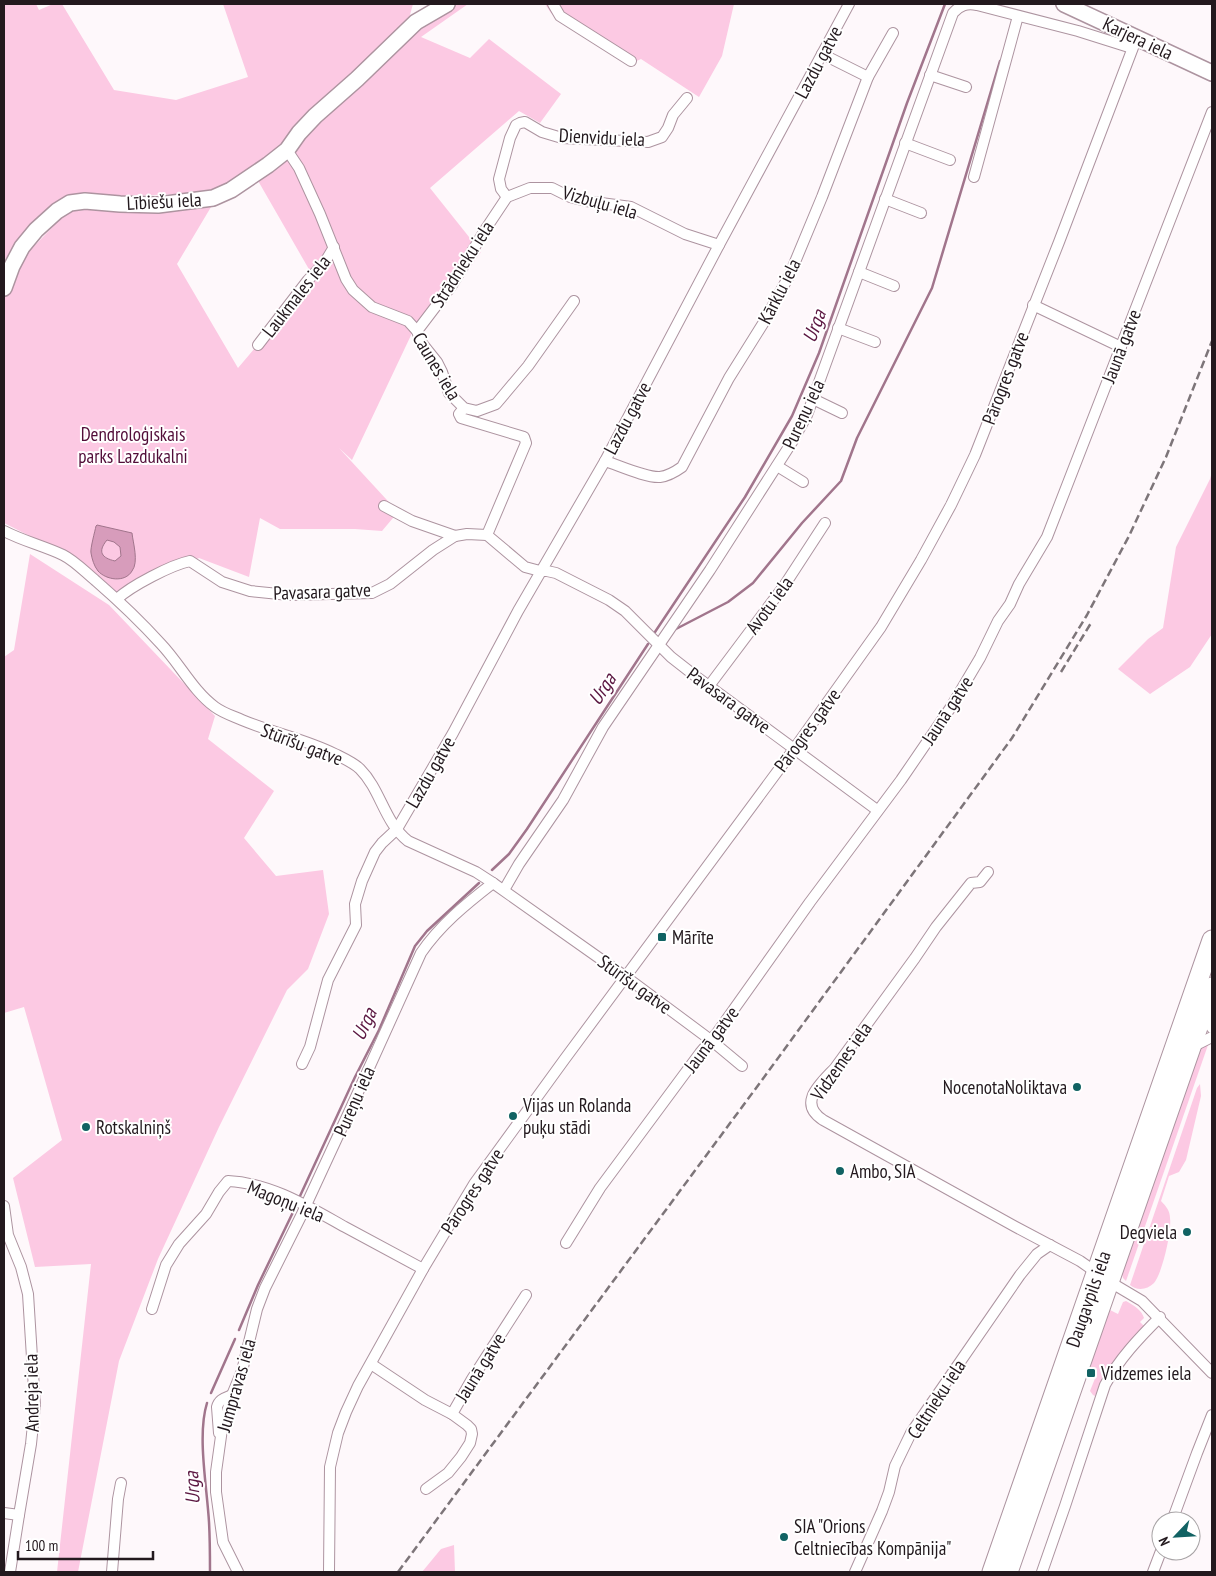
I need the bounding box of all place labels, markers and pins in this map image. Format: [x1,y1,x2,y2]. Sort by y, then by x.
place label: Mārīte [672,925,714,949]
marker: Mārīte [656,931,668,943]
place label: NocenotaNoliktava [943,1075,1067,1099]
marker: NocenotaNoliktava [1071,1081,1083,1093]
place label: Vijas un Rolanda puķu stādi [522,1093,631,1139]
marker: Vijas un Rolanda puķu stādi [507,1110,519,1122]
place label: Rotskalniņš [96,1115,171,1139]
marker: Rotskalniņš [80,1121,92,1133]
place label: Ambo, SIA [850,1159,916,1183]
marker: Ambo, SIA [834,1165,846,1177]
place label: Degviela [1120,1220,1177,1244]
marker: Degviela [1181,1226,1193,1238]
place label: Vidzemes iela [1100,1361,1191,1385]
marker: Vidzemes iela [1085,1367,1097,1379]
place label: SIA "Orions Celtniecības Kompānija" [794,1514,951,1560]
marker: SIA "Orions Celtniecības Kompānija" [778,1531,790,1543]

